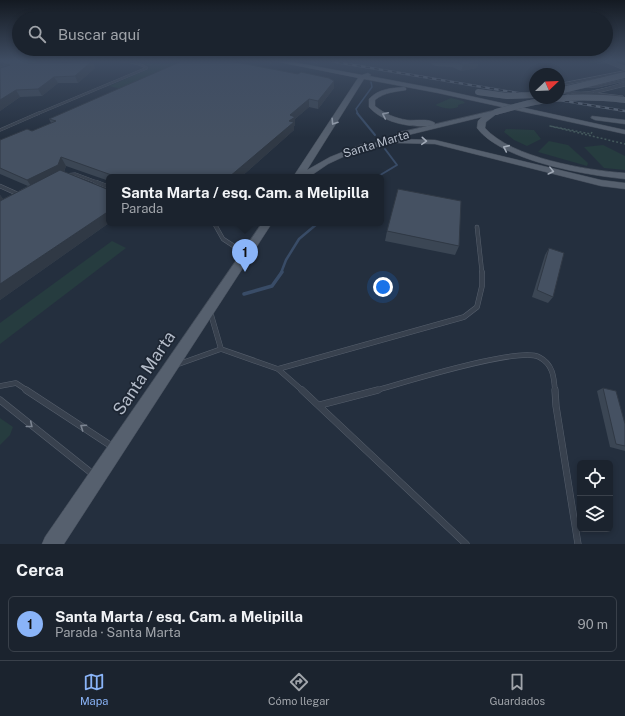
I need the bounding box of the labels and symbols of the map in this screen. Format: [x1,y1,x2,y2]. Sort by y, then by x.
north arrow [529,68,565,104]
one-way arrow [382,112,389,120]
one-way arrow [332,117,339,124]
street label: Santa Marta [341,127,411,161]
one-way arrow [421,136,427,145]
one-way arrow [502,145,510,153]
one-way arrow [547,166,554,175]
pin: 1 [232,239,258,272]
your location [373,277,393,297]
street label: Santa Marta [109,327,179,419]
one-way arrow [26,420,33,427]
one-way arrow [80,424,87,432]

